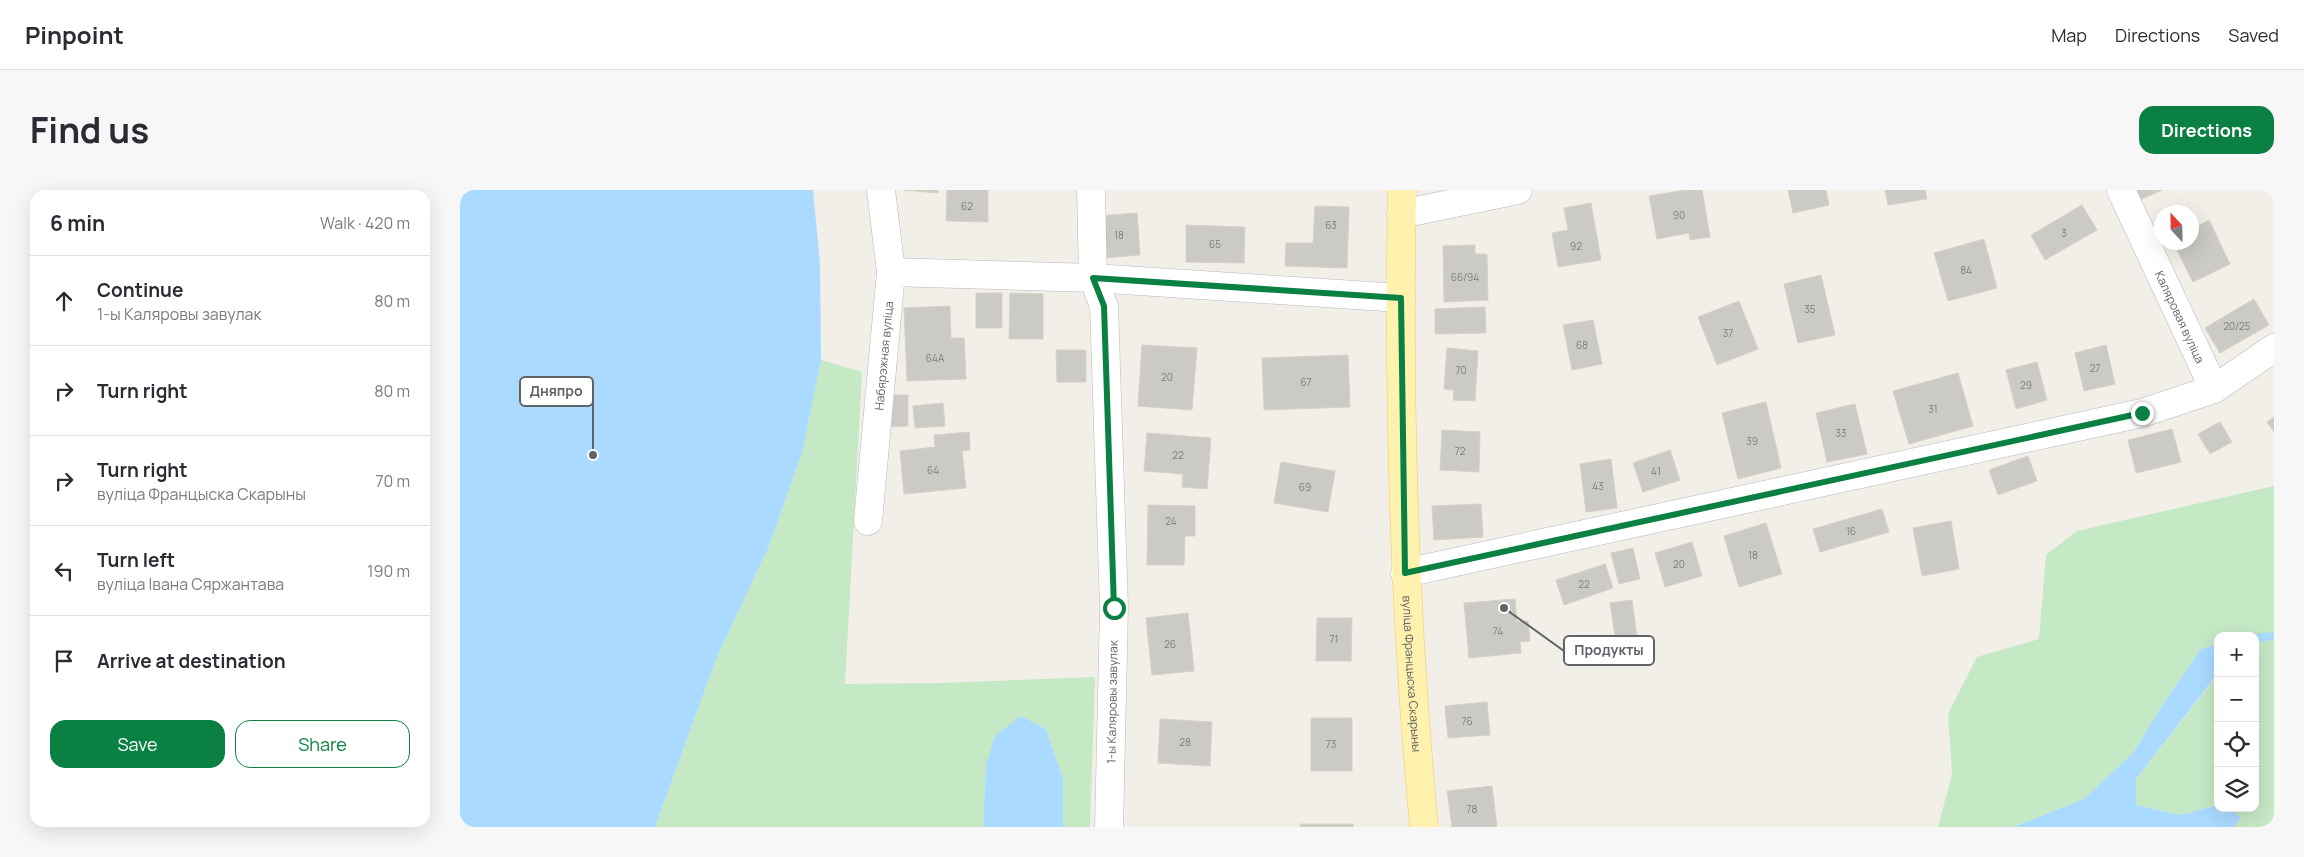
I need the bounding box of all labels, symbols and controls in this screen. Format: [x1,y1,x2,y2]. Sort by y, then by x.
text: Pinpoint [25,18,124,51]
text: Map [2051,23,2087,47]
text: Directions [2115,23,2200,47]
text: Saved [2228,23,2279,47]
text: Find us [30,106,149,154]
button: Directions [2139,106,2274,154]
house number: 62 [961,199,973,213]
north arrow [2154,205,2199,250]
house number: 90 [1673,208,1685,222]
text: 6 min [50,209,105,237]
text: Walk · 420 m [320,212,410,234]
house number: 63 [1325,218,1337,232]
house number: 3 [2061,226,2067,240]
house number: 18 [1114,228,1124,242]
house number: 65 [1209,237,1221,251]
house number: 92 [1570,239,1582,253]
house number: 84 [1960,263,1972,277]
street label: Каляровая вуліца [2151,268,2209,366]
house number: 66/94 [1451,270,1479,284]
text: Continue [97,277,183,303]
icon: ahead [50,287,78,315]
text: 80 m [374,290,410,312]
street label: Набярэжная вуліца [870,300,897,411]
house number: 35 [1804,302,1816,316]
text: 1-ы Каляровы завулак [97,303,261,325]
house number: 20/25 [2223,319,2251,333]
house number: 37 [1723,326,1733,340]
house number: 68 [1576,338,1588,352]
house number: 64А [926,351,945,365]
house number: 27 [2090,361,2100,375]
house number: 70 [1455,363,1467,377]
house number: 20 [1161,370,1173,384]
house number: 67 [1300,375,1312,389]
icon: right [50,377,78,405]
callout: Дняпро [520,377,593,406]
text: Turn right [97,378,187,404]
house number: 29 [2020,378,2032,392]
text: 80 m [374,380,410,402]
text: Дняпро [529,381,583,400]
house number: 31 [1928,402,1938,416]
route end [2131,402,2154,425]
house number: 33 [1835,426,1847,440]
house number: 39 [1746,434,1758,448]
house number: 72 [1455,444,1466,458]
house number: 22 [1172,448,1184,462]
text: Turn right [97,457,187,483]
house number: 64 [927,463,939,477]
house number: 41 [1651,464,1661,478]
icon: right [50,467,78,495]
text: 70 m [375,470,410,492]
house number: 43 [1592,479,1604,493]
house number: 69 [1299,480,1311,494]
text: вуліца Францыска Скарыны [97,483,306,505]
house number: 24 [1165,514,1177,528]
house number: 16 [1846,524,1856,538]
text: Turn left [97,547,175,573]
house number: 18 [1748,548,1758,562]
icon: left [50,557,78,585]
house number: 20 [1673,557,1685,571]
text: 190 m [367,560,410,582]
text: вуліца Івана Сяржантава [97,573,284,595]
house number: 22 [1578,577,1590,591]
street label: вуліца Францыска Скарыны [1399,595,1426,753]
route start [1103,597,1126,620]
house number: 74 [1493,624,1503,638]
house number: 71 [1330,632,1338,646]
map controls [2214,632,2259,812]
button: + [2214,632,2259,677]
callout: Продукты [1564,636,1654,665]
house number: 26 [1164,637,1176,651]
street label: 1-ы Каляровы завулак [1102,639,1122,764]
text: Продукты [1574,640,1644,659]
icon: arrive [50,647,78,675]
text: Arrive at destination [97,648,286,674]
button: − [2214,677,2259,722]
house number: 76 [1461,714,1473,728]
button: Save [50,720,225,768]
button: Share [235,720,410,768]
button: locate [2214,722,2259,767]
house number: 28 [1179,735,1191,749]
house number: 73 [1326,737,1336,751]
button: layers [2214,767,2259,812]
house number: 78 [1467,802,1478,816]

